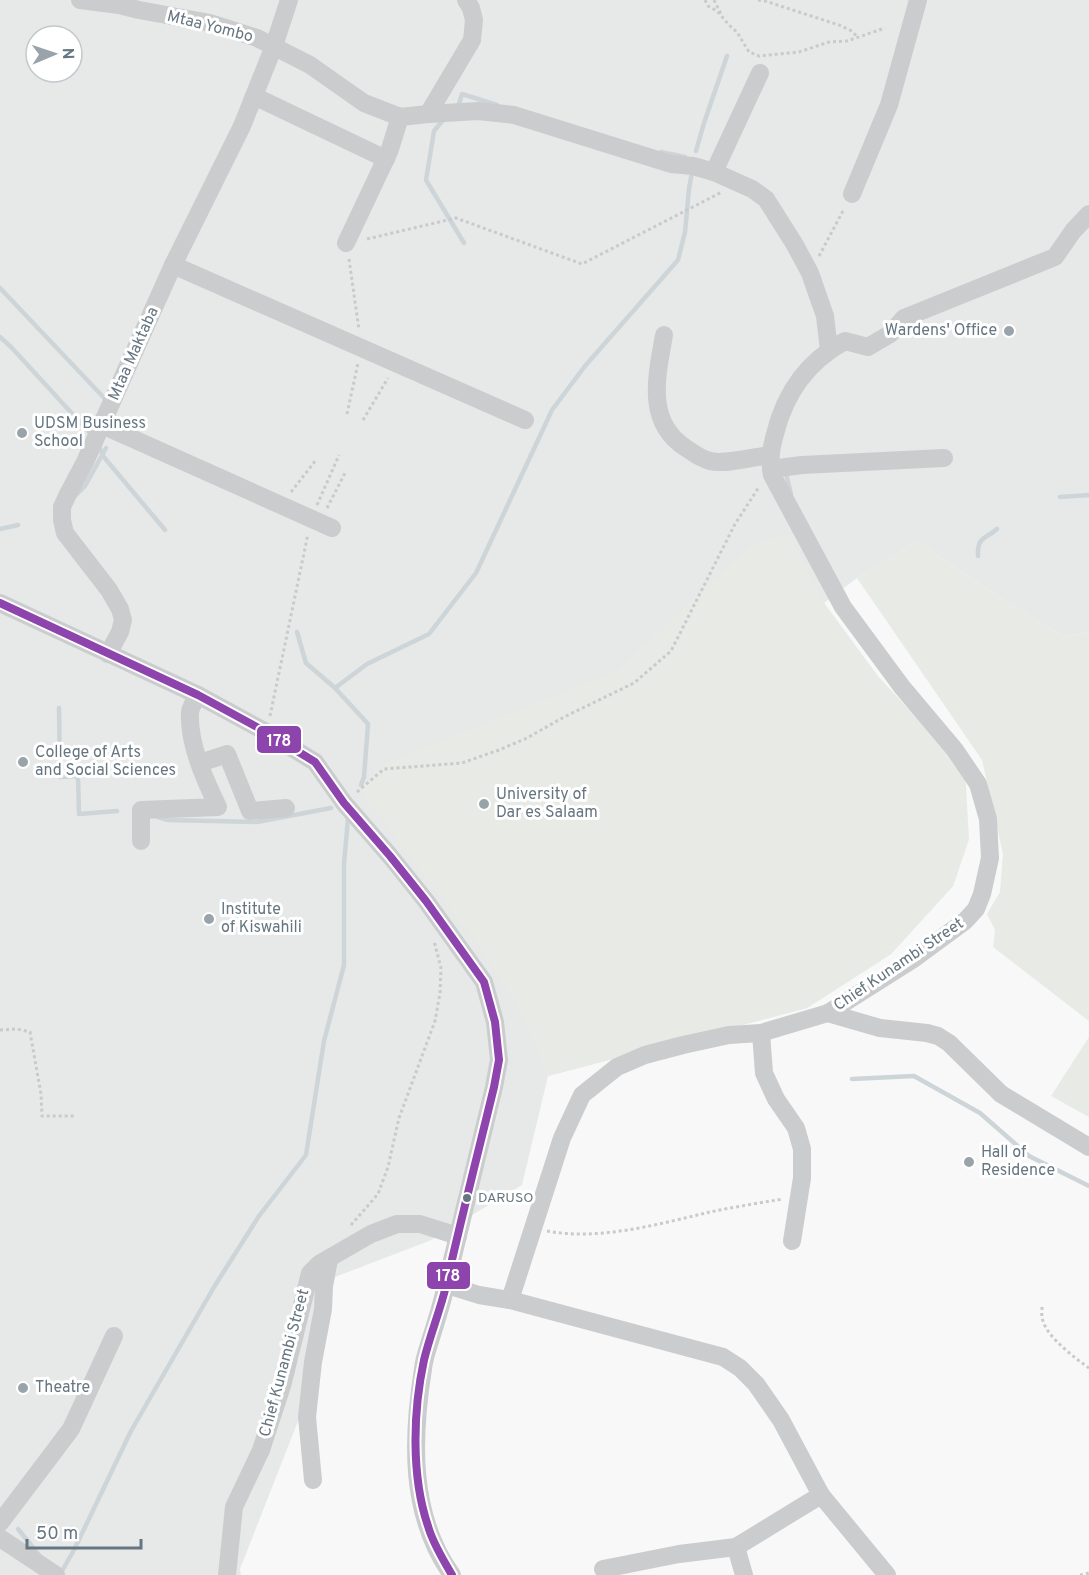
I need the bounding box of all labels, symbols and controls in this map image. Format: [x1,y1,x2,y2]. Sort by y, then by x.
street label: Mtaa Yombo [165,7,255,47]
north arrow [24,24,84,84]
text: N [57,47,77,60]
street label: Mtaa Maktaba [104,304,164,404]
place label: Wardens' Office [885,321,997,341]
marker: Wardens' Office [1002,324,1016,338]
place label: UDSM Business School [34,414,146,452]
marker: UDSM Business School [15,426,29,440]
line badge: 178 [256,725,302,754]
text: 178 [267,732,291,752]
place label: College of Arts and Social Sciences [35,743,176,781]
marker: College of Arts and Social Sciences [16,755,30,769]
place label: University of Dar es Salaam [496,785,598,823]
marker: University of Dar es Salaam [477,797,491,811]
place label: Institute of Kiswahili [221,900,302,938]
marker: Institute of Kiswahili [202,912,216,926]
street label: Chief Kunambi Street [830,914,968,1016]
place label: Hall of Residence [981,1143,1055,1181]
marker: Hall of Residence [962,1155,976,1169]
place label: DARUSO [478,1190,534,1207]
marker: DARUSO [461,1192,473,1204]
line badge: 178 [426,1261,471,1290]
text: 178 [436,1267,460,1287]
street label: Chief Kunambi Street [256,1287,314,1439]
place label: Theatre [35,1378,90,1398]
marker: Theatre [16,1381,30,1395]
scale bar [27,1512,141,1550]
text: 50 m [36,1523,78,1546]

